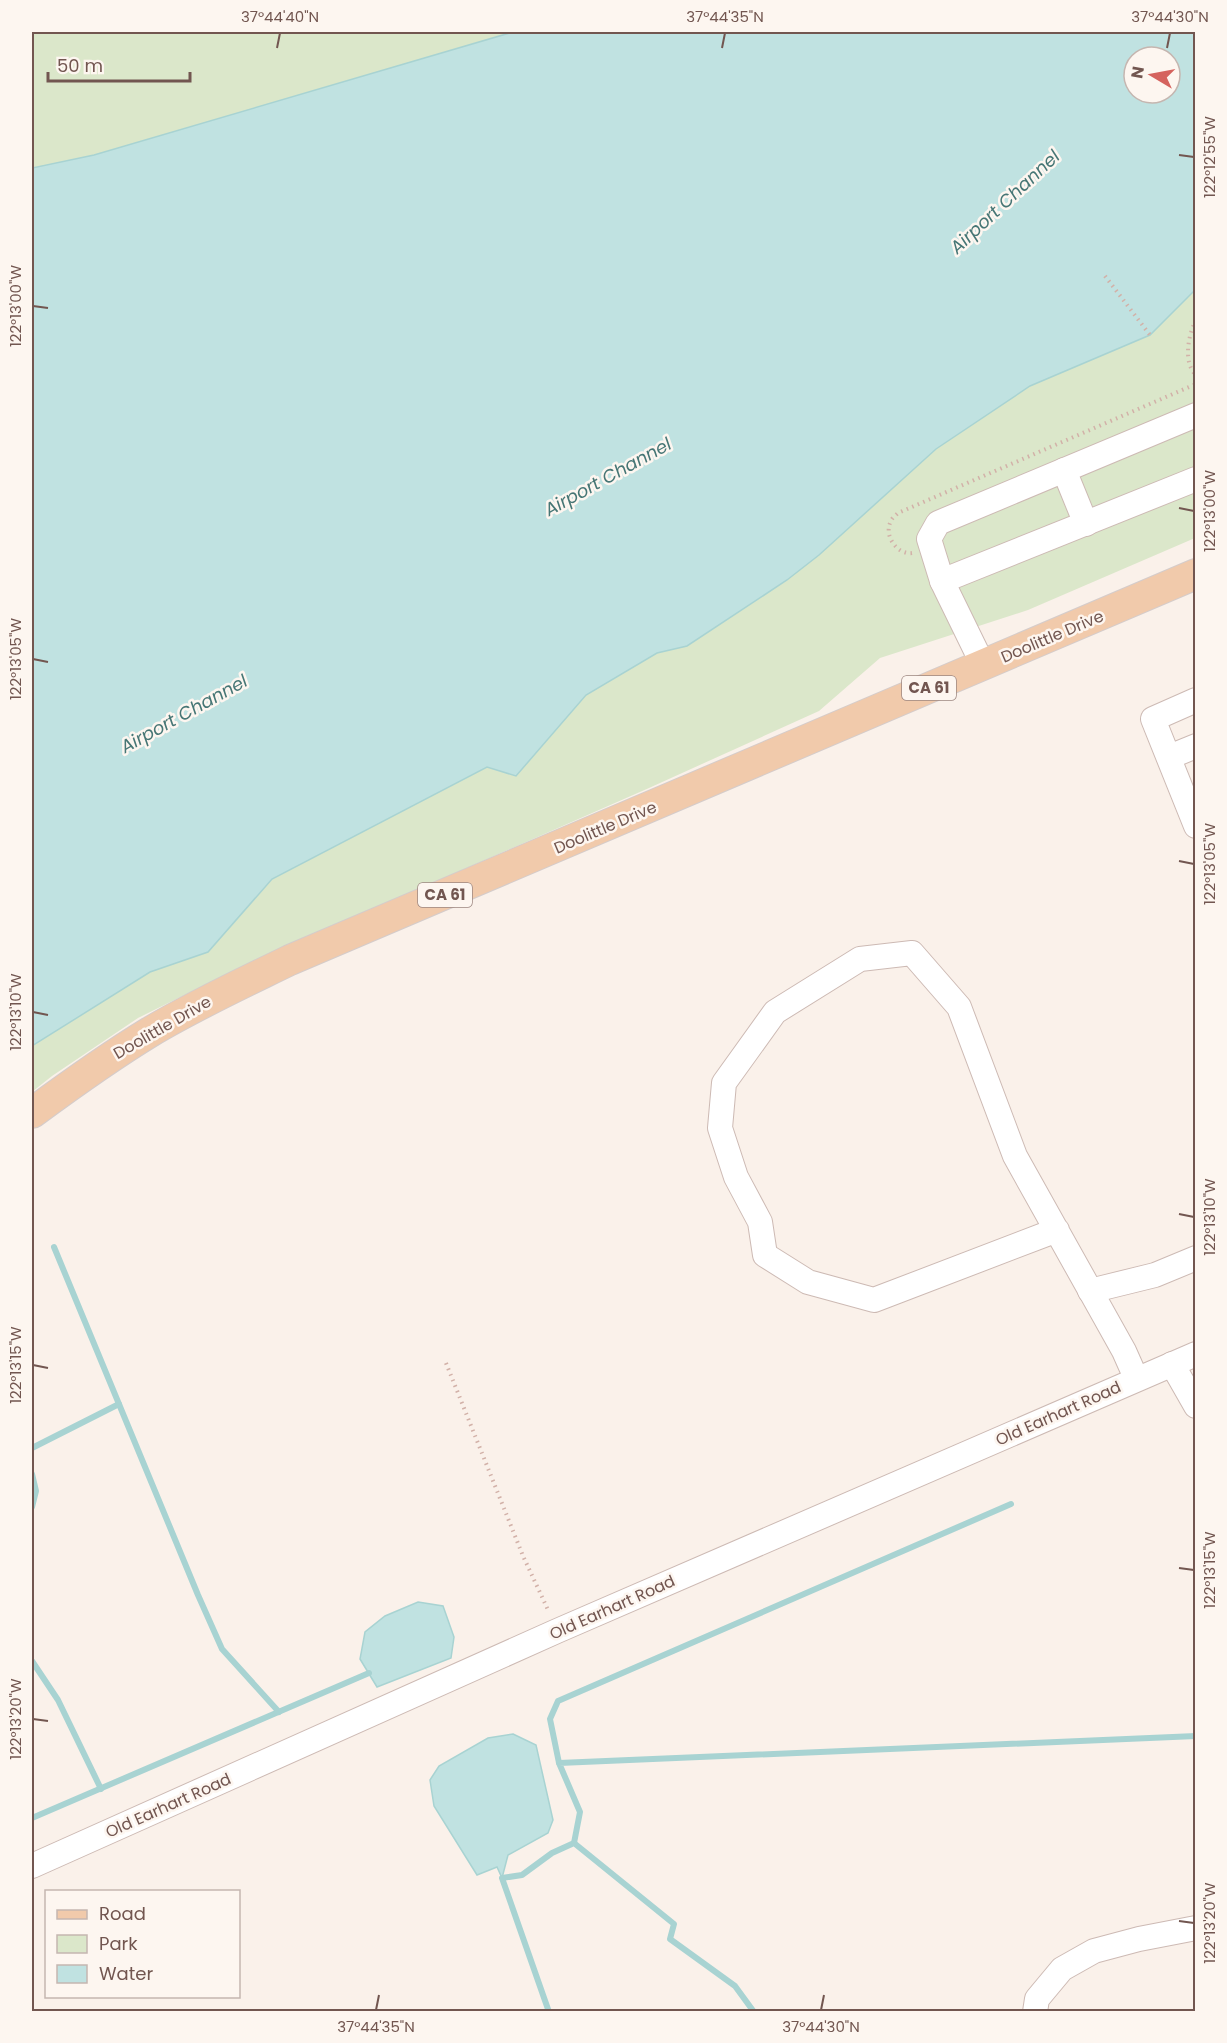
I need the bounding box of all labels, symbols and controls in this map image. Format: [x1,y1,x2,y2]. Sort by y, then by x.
text: 37°44'40"N [241,6,319,27]
text: 37°44'35"N [686,6,764,27]
text: 37°44'30"N [1131,6,1209,27]
scale bar [48,45,190,83]
north arrow [1122,45,1182,105]
text: 50 m [57,53,103,78]
text: N [1125,65,1150,80]
text: 122°12'55"W [1199,116,1220,198]
water label: Airport Channel [944,144,1065,260]
text: 122°13'00"W [5,265,26,347]
water label: Airport Channel [539,431,676,522]
text: 122°13'00"W [1199,470,1220,552]
street label: Doolittle Drive [997,604,1107,668]
text: 122°13'05"W [5,618,26,700]
water label: Airport Channel [115,668,252,759]
road number: CA 61 [902,676,956,700]
street label: Doolittle Drive [550,795,660,859]
text: 122°13'05"W [1199,823,1220,905]
road number: CA 61 [418,883,472,907]
text: 122°13'10"W [5,973,26,1051]
street label: Doolittle Drive [109,990,216,1065]
text: 122°13'10"W [1199,1178,1220,1256]
text: 122°13'15"W [5,1326,26,1404]
street label: Old Earhart Road [992,1375,1125,1451]
text: 122°13'15"W [1199,1531,1220,1609]
street label: Old Earhart Road [546,1569,679,1645]
text: 122°13'20"W [5,1678,26,1760]
street label: Old Earhart Road [102,1767,235,1843]
text: 122°13'20"W [1199,1882,1220,1964]
legend [45,1890,240,1998]
text: Road [99,1901,146,1926]
text: Park [99,1931,138,1956]
text: Water [99,1961,153,1986]
text: 37°44'35"N [337,2016,415,2037]
text: 37°44'30"N [782,2016,860,2037]

